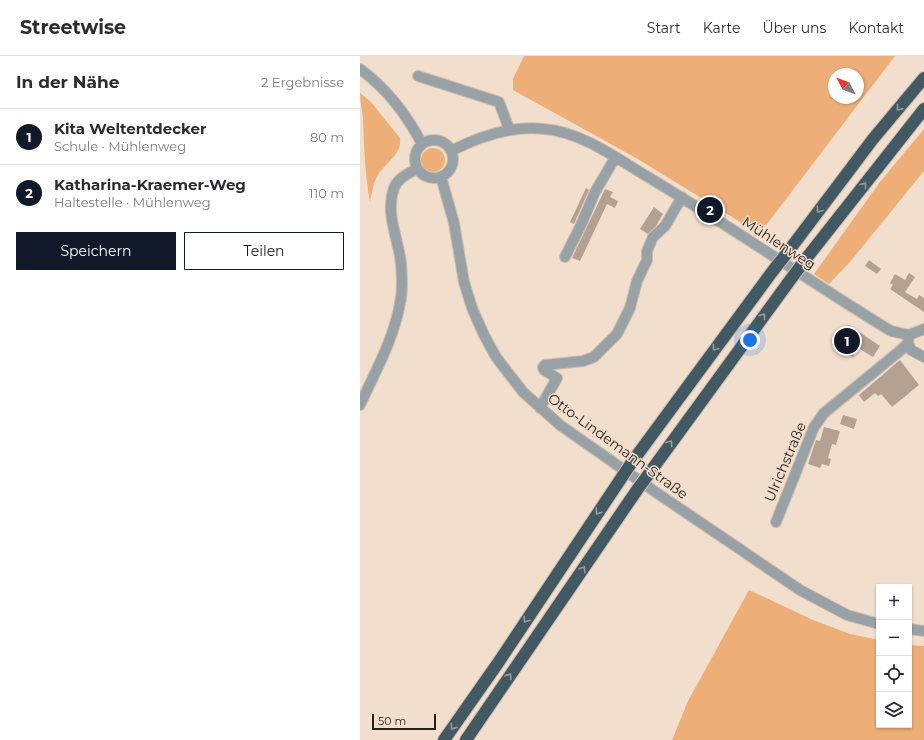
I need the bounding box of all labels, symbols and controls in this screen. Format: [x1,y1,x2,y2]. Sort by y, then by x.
text: Streetwise [20,16,126,39]
text: Start [647,19,681,37]
text: Karte [703,19,740,37]
text: Über uns [762,19,826,37]
text: Kontakt [848,19,904,37]
north arrow [828,68,864,104]
text: In der Nähe [16,72,120,92]
text: 2 Ergebnisse [261,74,344,90]
one-way arrow [897,103,904,111]
text: Kita Weltentdecker [54,119,206,138]
text: 1 [26,129,32,145]
text: 80 m [310,129,344,145]
text: Schule · Mühlenweg [54,138,186,154]
text: Katharina-Kraemer-Weg [54,175,246,194]
one-way arrow [859,183,866,190]
text: 2 [25,185,33,201]
text: 110 m [309,185,344,201]
text: Haltestelle · Mühlenweg [54,194,211,210]
pin: 2 [697,195,723,225]
one-way arrow [817,206,824,213]
street label: Mühlenweg [739,213,819,273]
button: Speichern [16,232,176,270]
button: Teilen [184,232,344,270]
one-way arrow [759,313,766,320]
pin: 1 [834,326,860,356]
your location [740,330,760,350]
one-way arrow [712,344,720,351]
street label: Otto-Lindemann-Straße [544,389,692,503]
street label: Ulrichstraße [760,419,810,505]
one-way arrow [665,441,672,448]
one-way arrow [595,508,603,515]
one-way arrow [578,566,586,573]
map controls [876,584,912,728]
button: + [876,584,912,620]
one-way arrow [523,616,531,623]
button: − [876,620,912,656]
button: locate [876,656,912,692]
one-way arrow [504,674,511,681]
button: layers [876,692,912,728]
scale bar [372,712,436,731]
text: 50 m [378,714,406,728]
one-way arrow [451,723,458,730]

